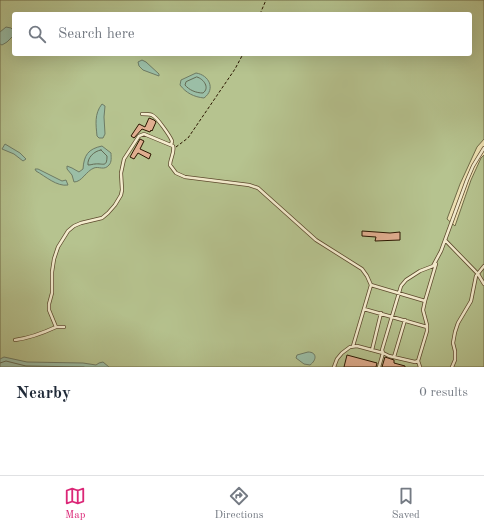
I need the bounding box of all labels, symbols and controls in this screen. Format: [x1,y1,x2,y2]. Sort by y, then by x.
search box [12,12,472,56]
icon: search [26,23,48,45]
text: Search here [58,27,135,42]
text: Nearby [16,385,71,402]
text: 0 results [419,386,468,399]
tab: Map [64,485,86,523]
tab: Directions [215,485,263,523]
tab: Saved [392,485,420,523]

